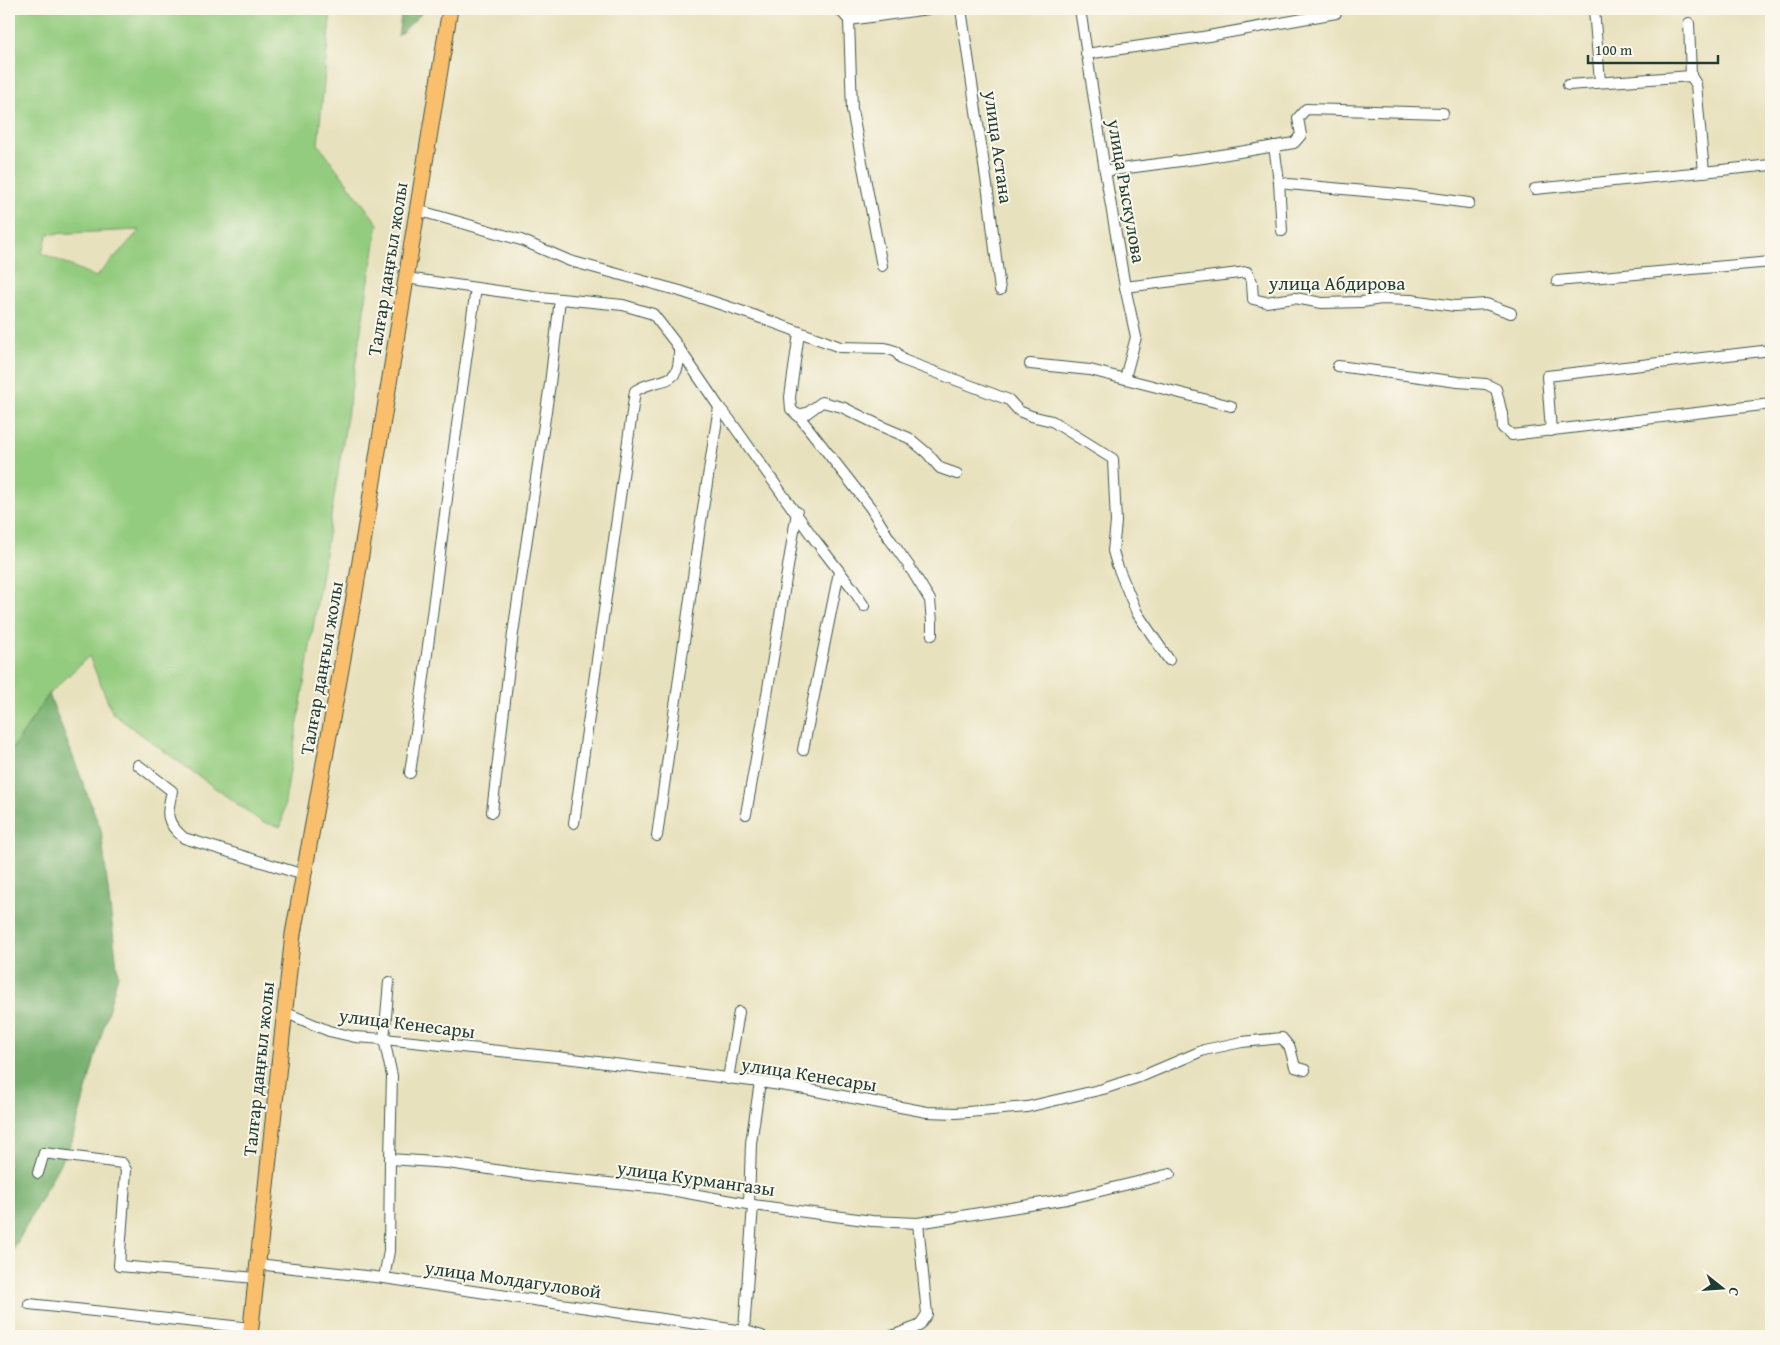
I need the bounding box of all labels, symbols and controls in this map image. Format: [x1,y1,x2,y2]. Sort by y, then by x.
scale bar [1588,32,1718,64]
text: 100 m [1595,39,1633,60]
street label: улица Астана [977,88,1021,205]
street label: улица Рыскулова [1100,116,1153,265]
street label: Талғар даңғыл жолы [359,180,415,358]
street label: улица Абдирова [1268,269,1405,297]
street label: Талғар даңғыл жолы [292,579,350,757]
street label: Талғар даңғыл жолы [235,980,281,1158]
street label: улица Кенесары [336,1001,477,1045]
street label: улица Кенесары [738,1049,879,1099]
street label: улица Курмангазы [614,1153,777,1203]
street label: улица Молдагуловой [422,1253,603,1305]
north arrow [1698,1262,1748,1312]
text: С [1724,1285,1745,1299]

